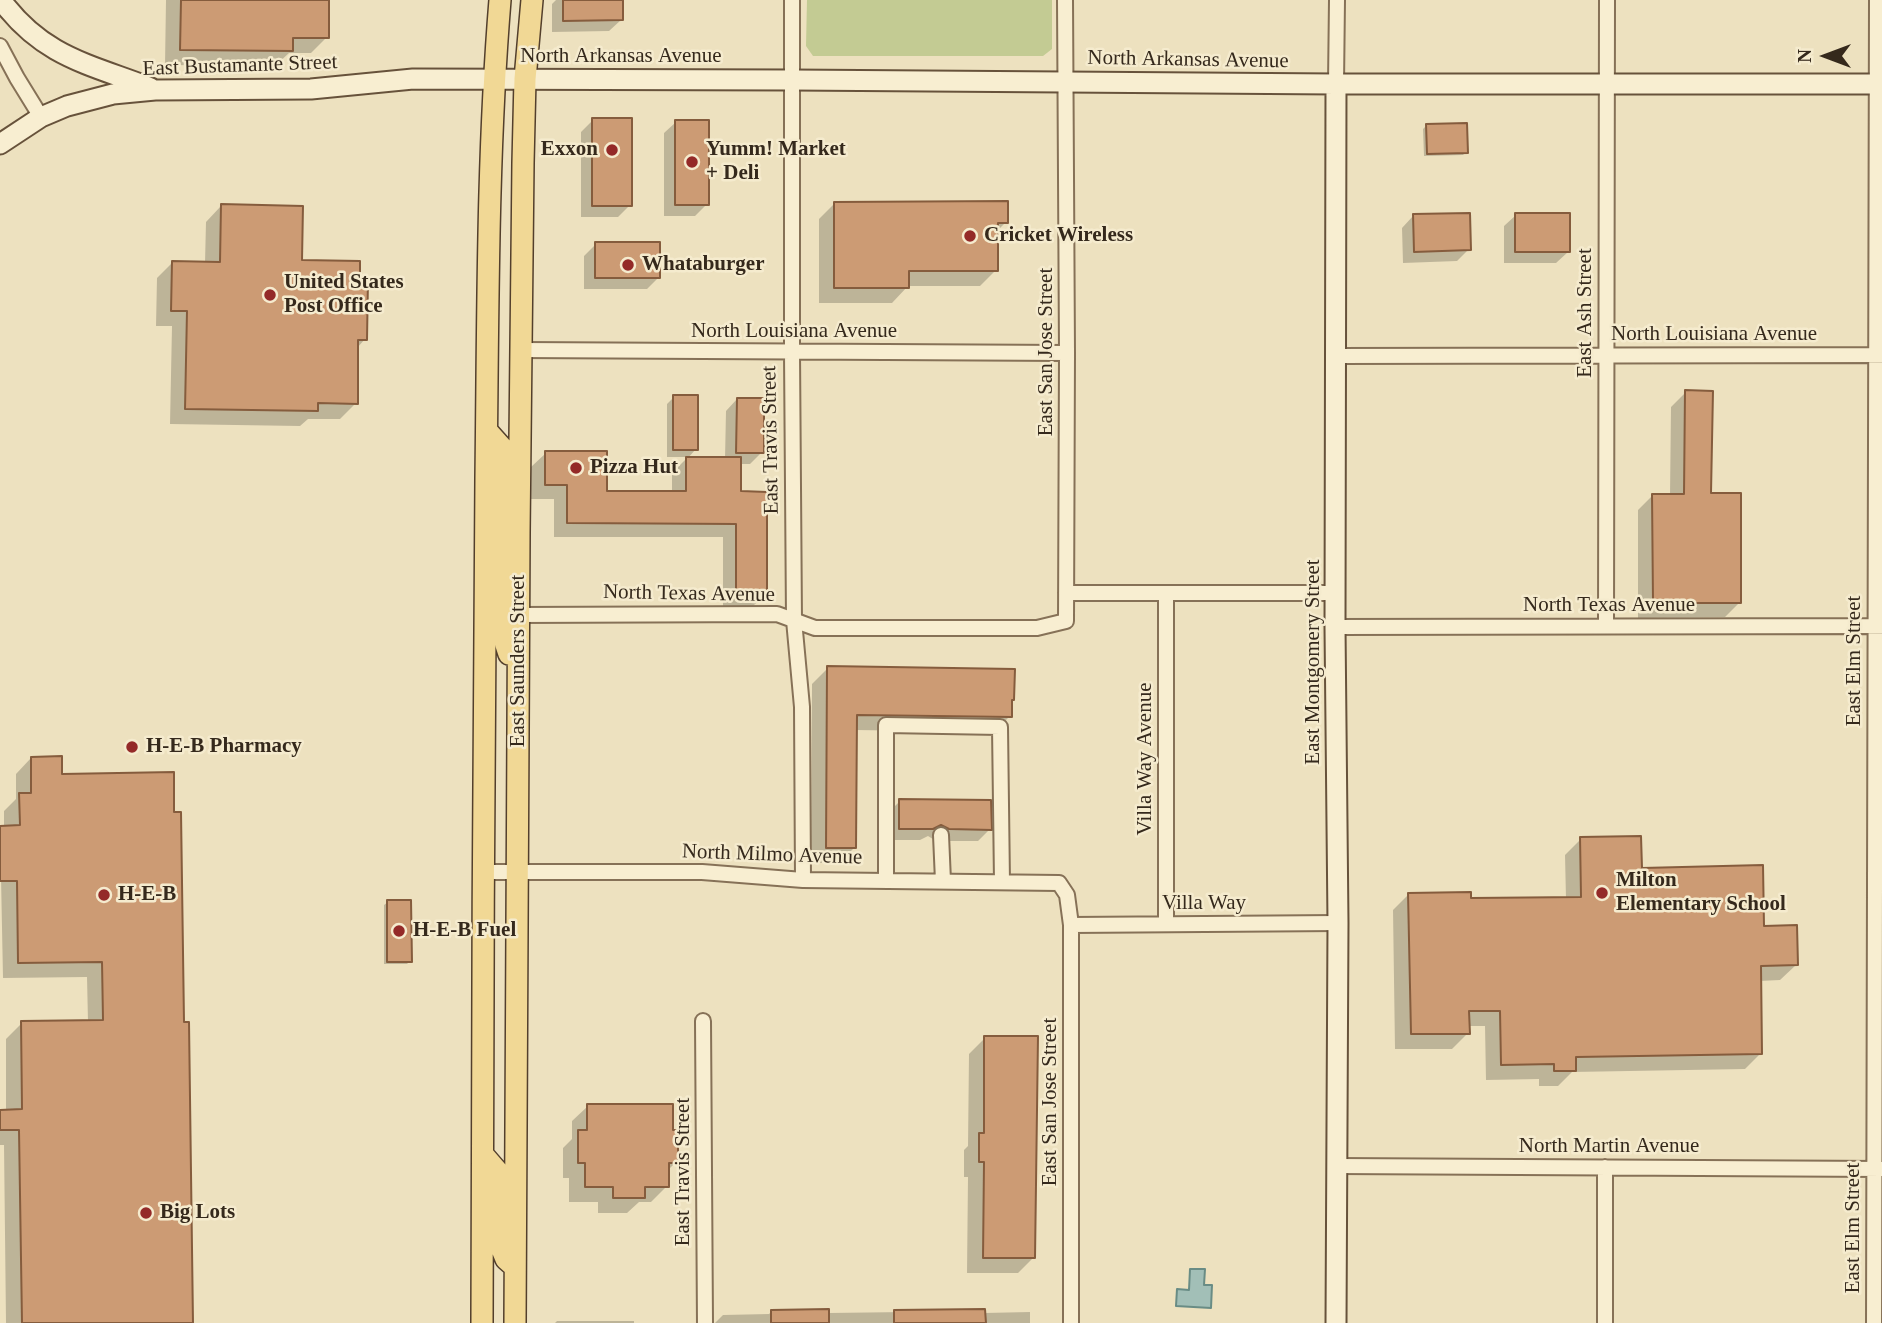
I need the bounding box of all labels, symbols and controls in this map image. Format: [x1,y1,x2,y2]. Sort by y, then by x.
north arrow [1791,21,1861,91]
street label: North Arkansas Avenue [520,43,722,69]
street label: North Arkansas Avenue [1087,46,1289,74]
text: N [1794,49,1815,63]
street label: East Bustamante Street [142,50,338,82]
place label: Exxon [541,137,598,163]
place label: Yumm! Market + Deli [706,137,846,187]
marker: Exxon [604,142,620,158]
marker: Yumm! Market + Deli [684,154,700,170]
place label: Cricket Wireless [984,223,1133,249]
marker: Cricket Wireless [962,228,978,244]
street label: East Ash Street [1572,248,1598,378]
place label: Whataburger [642,252,764,278]
marker: Whataburger [620,257,636,273]
street label: East San Jose Street [1033,268,1059,436]
place label: United States Post Office [284,270,404,320]
marker: United States Post Office [262,287,278,303]
street label: North Louisiana Avenue [691,318,897,344]
street label: North Louisiana Avenue [1611,321,1817,347]
street label: East Travis Street [757,366,785,514]
place label: Pizza Hut [590,455,678,481]
marker: Pizza Hut [568,460,584,476]
street label: East Montgomery Street [1300,559,1326,765]
street label: East Saunders Street [505,575,531,747]
street label: North Texas Avenue [603,580,775,608]
street label: North Texas Avenue [1523,592,1695,618]
street label: East Elm Street [1841,596,1867,726]
street label: Villa Way Avenue [1132,683,1158,835]
place label: H-E-B Pharmacy [146,734,302,760]
marker: H-E-B Pharmacy [124,739,140,755]
street label: North Milmo Avenue [681,839,863,871]
place label: Milton Elementary School [1616,868,1786,918]
place label: H-E-B [118,882,176,908]
marker: Milton Elementary School [1594,885,1610,901]
marker: H-E-B [96,887,112,903]
street label: Villa Way [1162,890,1246,916]
place label: H-E-B Fuel [413,918,516,944]
marker: H-E-B Fuel [391,923,407,939]
street label: East San Jose Street [1037,1018,1063,1186]
street label: East Travis Street [670,1098,696,1246]
street label: North Martin Avenue [1519,1133,1699,1159]
street label: East Elm Street [1840,1163,1866,1293]
place label: Big Lots [160,1200,235,1226]
marker: Big Lots [138,1205,154,1221]

